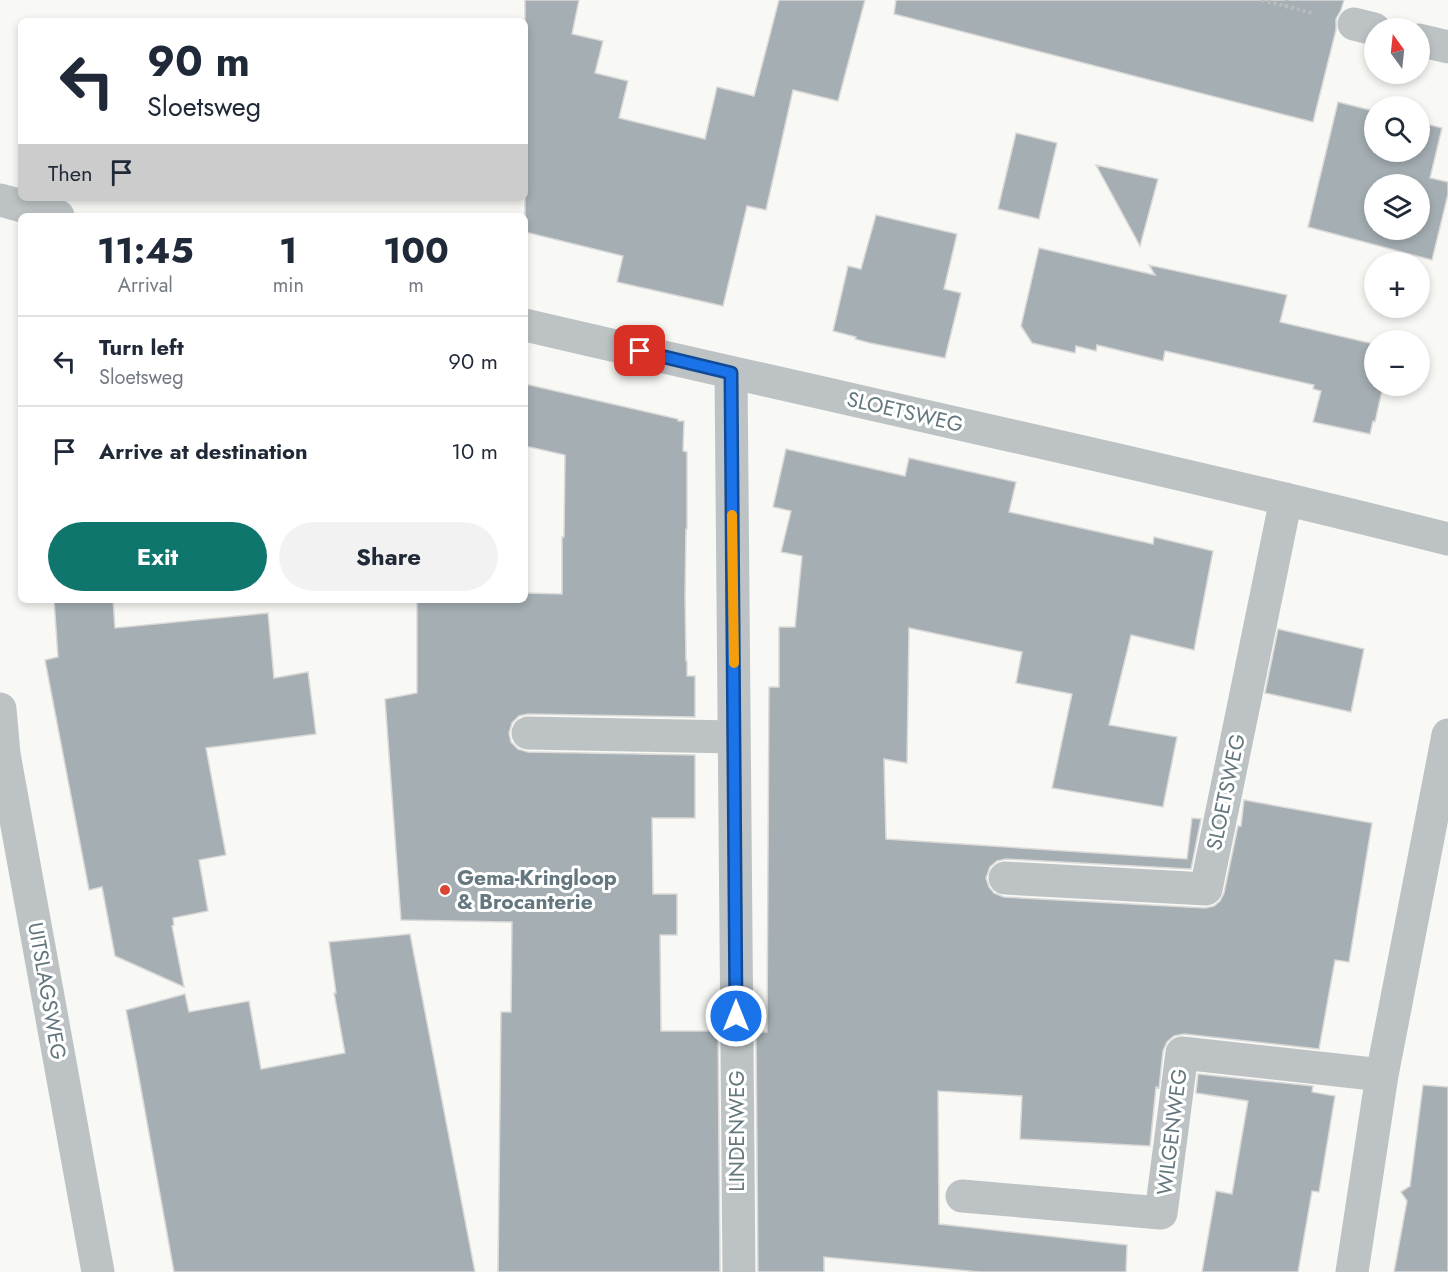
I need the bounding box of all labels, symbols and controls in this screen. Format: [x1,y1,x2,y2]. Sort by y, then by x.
north arrow [1364,18,1430,84]
map controls [1364,18,1430,396]
text: 90 m [147,31,250,92]
icon: left [48,42,126,120]
text: Sloetsweg [147,87,261,126]
button: search [1364,96,1430,162]
icon: arrive [105,156,138,189]
text: Then [48,157,93,189]
button: layers [1364,174,1430,240]
text: 11:45 [97,224,194,276]
text: 1 [279,224,297,276]
text: 100 [383,224,449,276]
button: + [1364,252,1430,318]
text: Arrival [118,271,173,300]
text: min [273,271,304,300]
text: m [408,271,424,300]
pin [614,325,665,376]
button: − [1364,330,1430,396]
text: Turn left [99,331,184,363]
icon: arrive [623,334,656,367]
icon: left [48,345,81,378]
text: 90 m [448,345,498,377]
text: Sloetsweg [99,363,184,392]
street label: SLOETSWEG [844,384,966,440]
icon: arrive [48,435,81,468]
text: Arrive at destination [99,435,308,467]
text: 10 m [451,435,498,467]
button: Exit [48,522,267,591]
button: Share [279,522,498,591]
street label: SLOETSWEG [1199,731,1253,853]
place label: Gema-Kringloop & Brocanterie [457,863,617,917]
marker: Gema-Kringloop & Brocanterie [438,883,452,897]
street label: UITSLAGSWEG [20,920,74,1062]
position arrow [704,984,768,1048]
street label: WILGENWEG [1149,1067,1195,1197]
street label: LINDENWEG [722,1070,752,1192]

